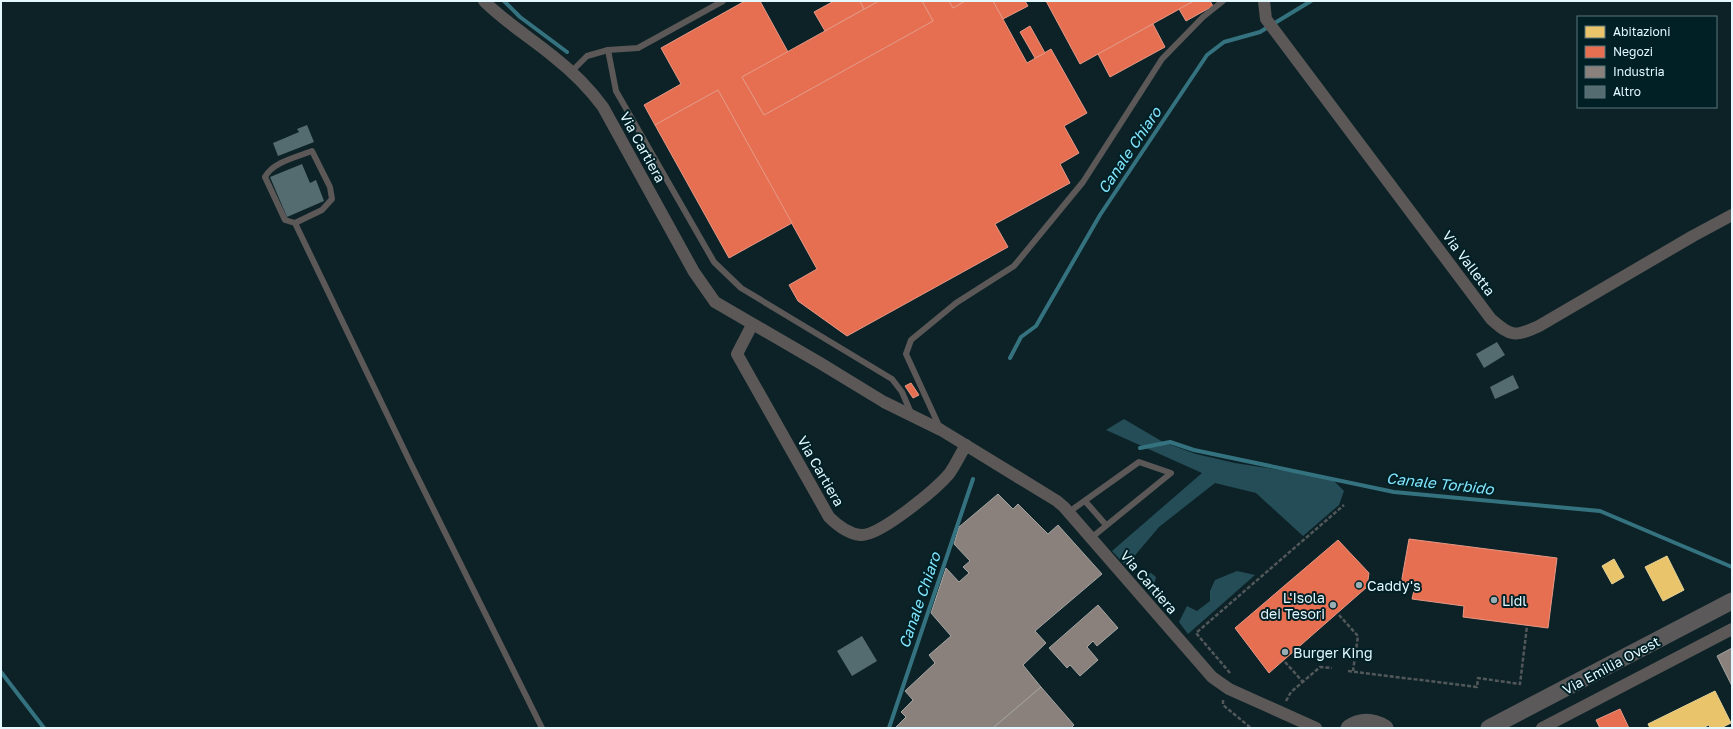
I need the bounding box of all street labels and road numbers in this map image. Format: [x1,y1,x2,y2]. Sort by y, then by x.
street label: Via Cartiera [617,109,669,185]
street label: Via Valletta [1439,227,1499,299]
street label: Via Cartiera [794,433,848,509]
street label: Via Cartiera [1117,547,1181,617]
street label: Via Emilia Ovest [1559,632,1663,698]

